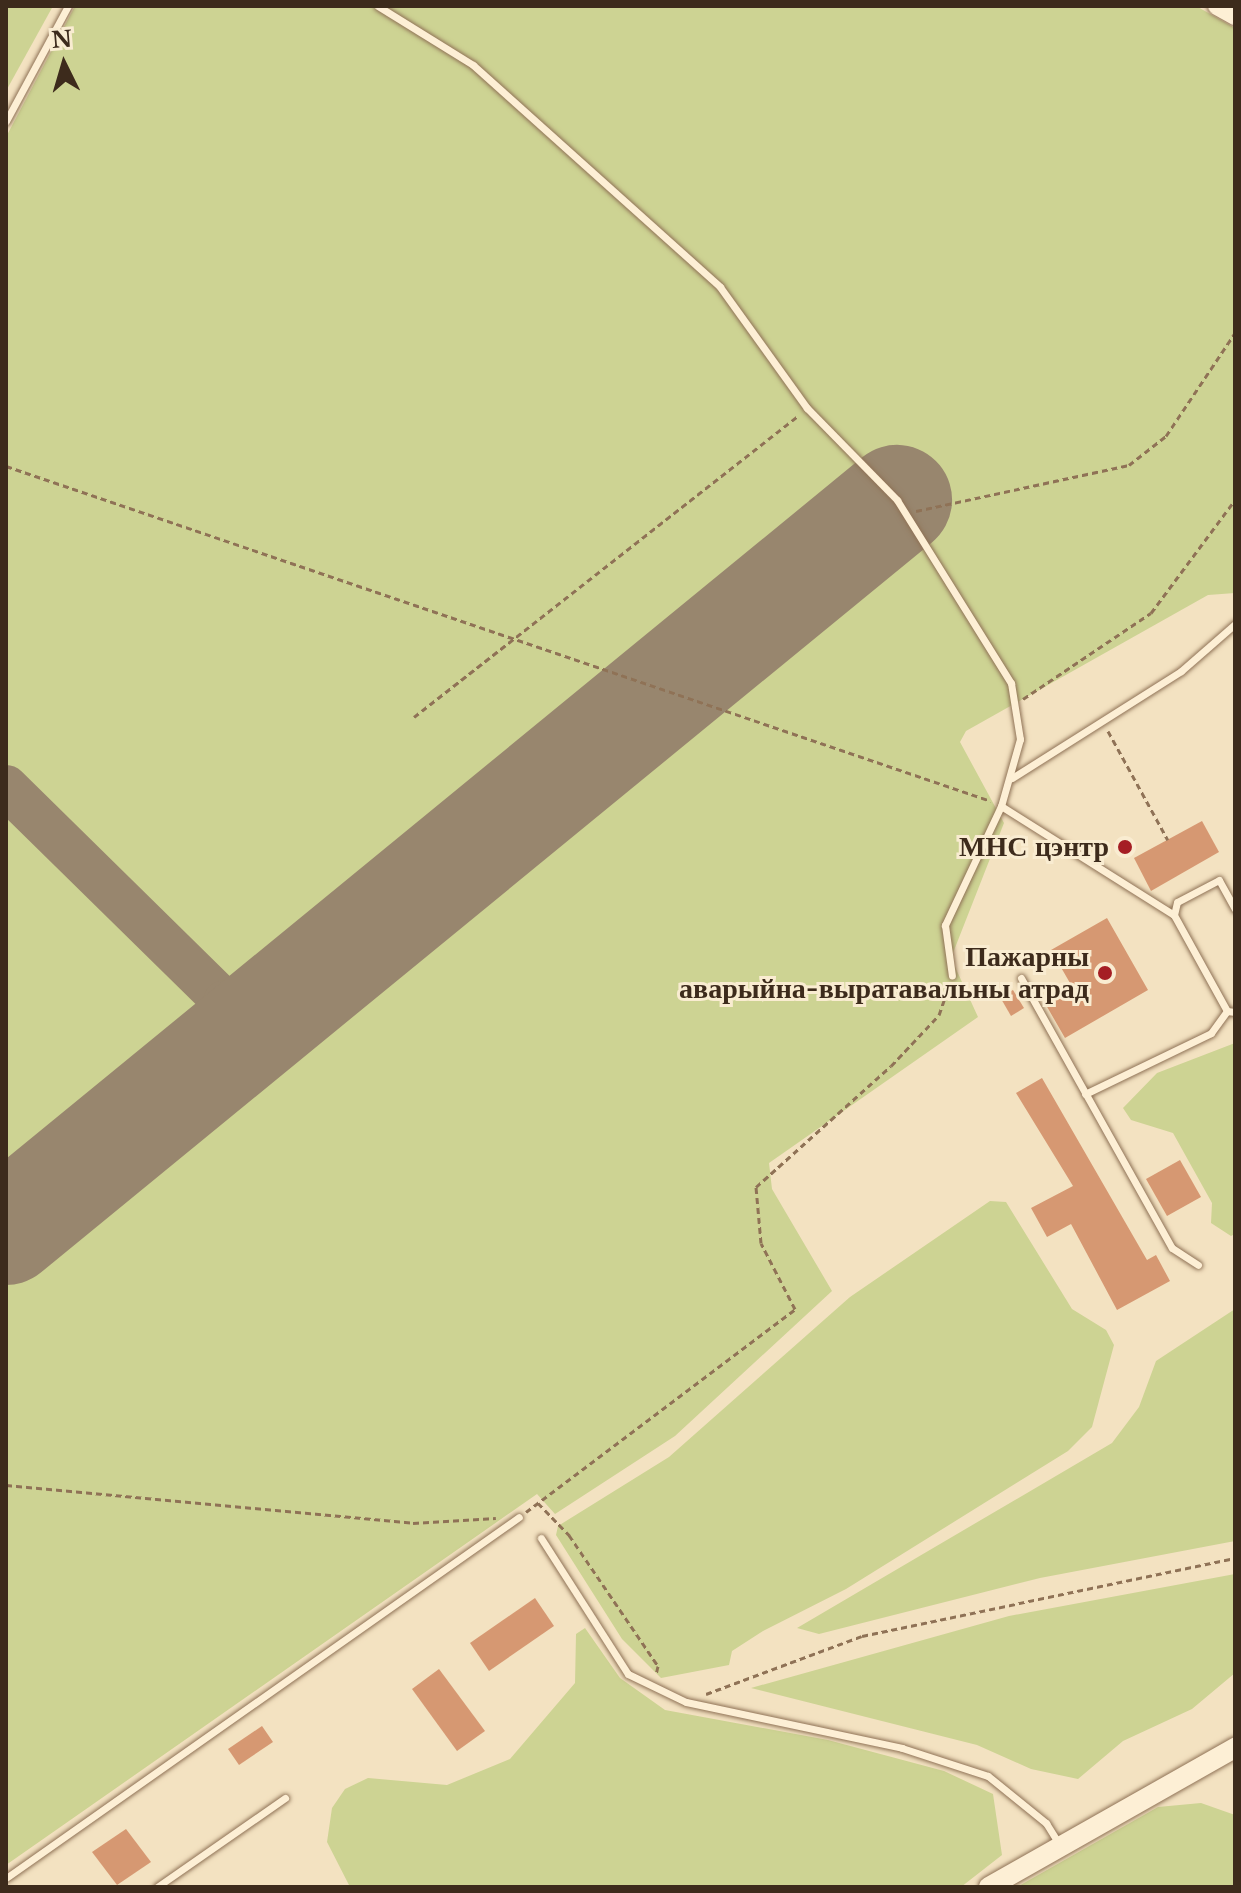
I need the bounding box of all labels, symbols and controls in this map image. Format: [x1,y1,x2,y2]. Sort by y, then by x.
north arrow [24,24,104,104]
text: N [50,25,73,54]
place label: МНС цэнтр [959,830,1109,864]
marker: МНС цэнтр [1116,838,1134,856]
place label: Пажарны аварыйна-выратавальны атрад [679,940,1089,1006]
marker: Пажарны аварыйна-выратавальны атрад [1096,964,1114,982]

